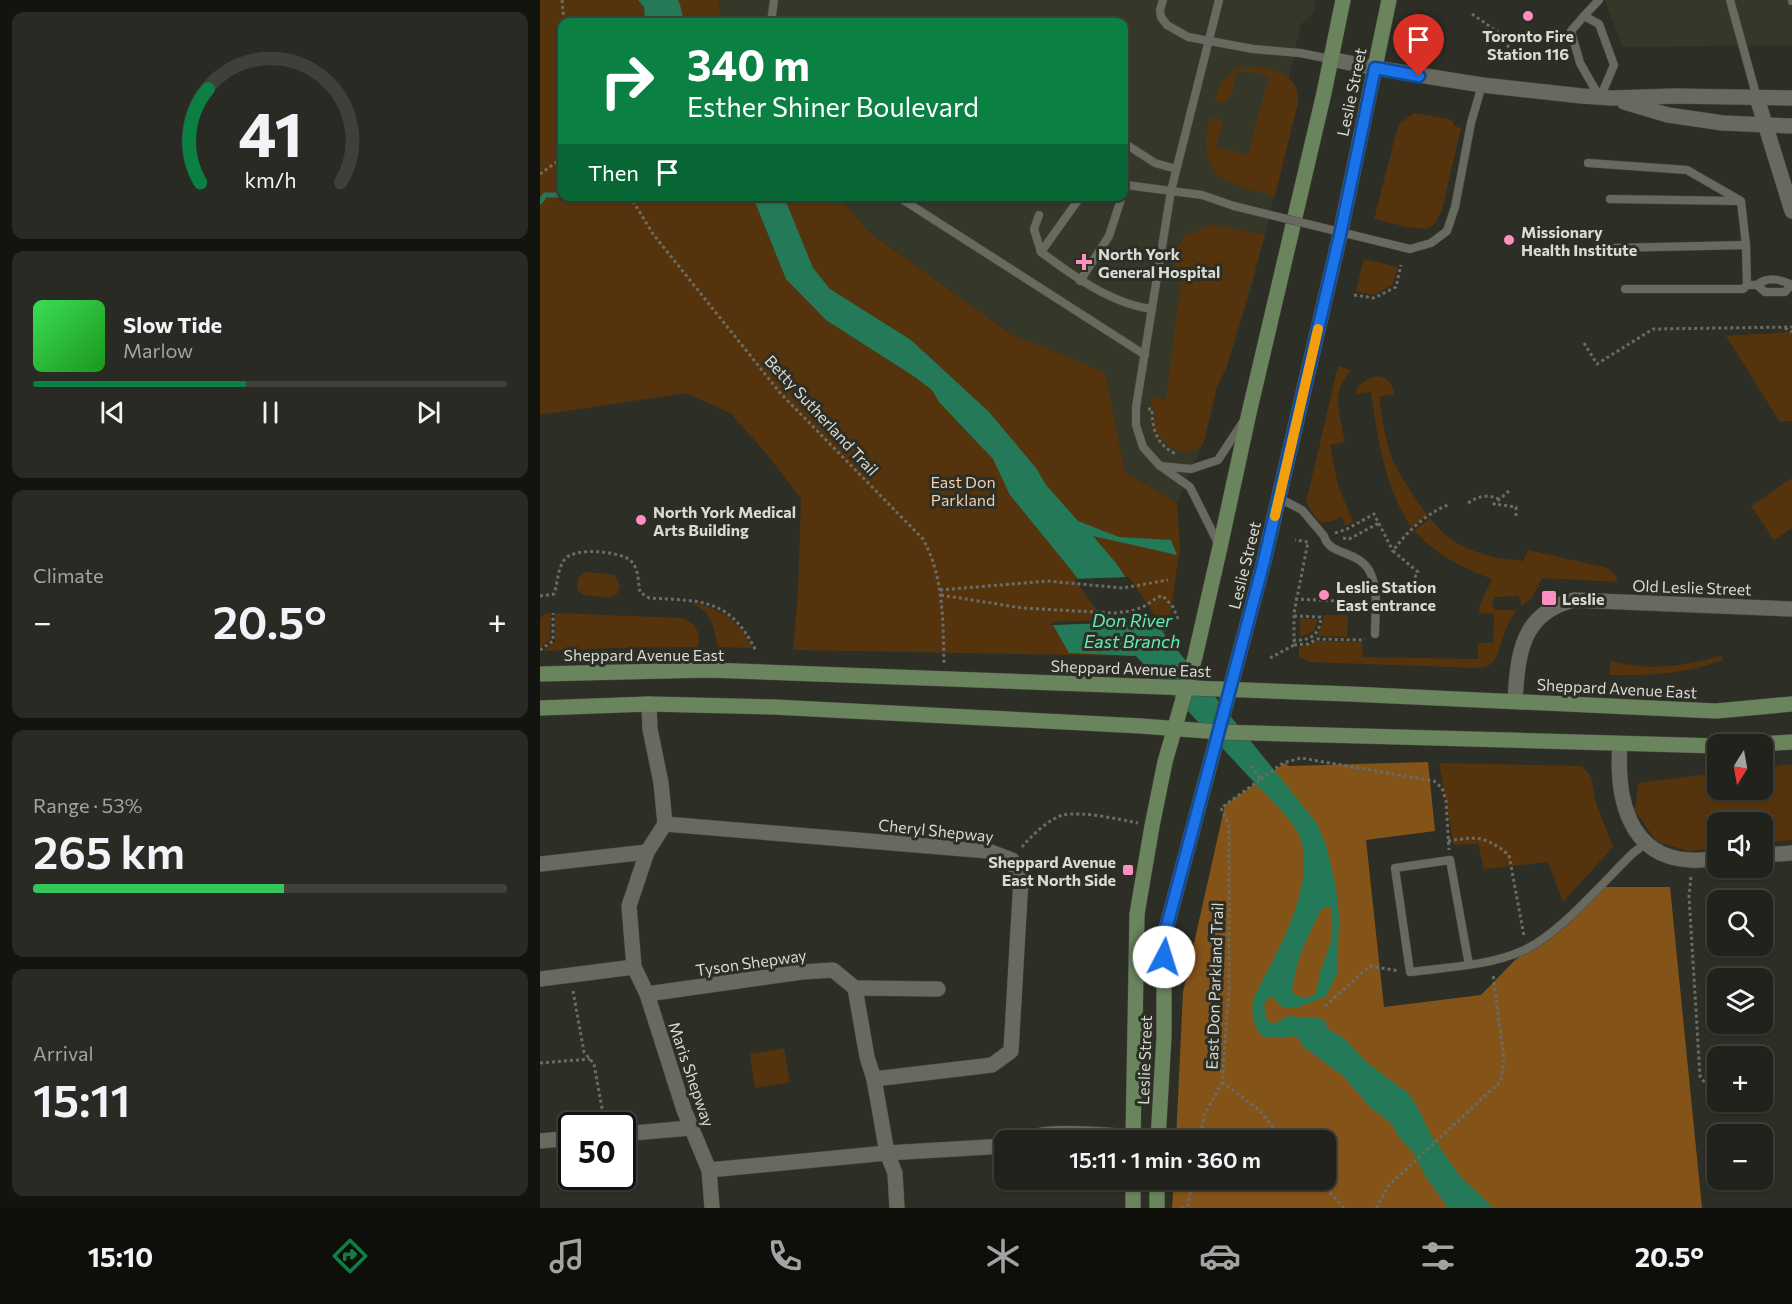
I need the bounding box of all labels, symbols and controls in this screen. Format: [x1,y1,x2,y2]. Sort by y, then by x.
marker: Toronto Fire Station 116 [1521,9,1535,23]
pin [1393,14,1444,76]
icon: arrive [1402,23,1435,56]
place label: Toronto Fire Station 116 [1482,26,1574,63]
text: 340 m [687,38,810,90]
icon: right [588,42,666,120]
street label: Leslie Street [1332,46,1370,138]
text: Esther Shiner Boulevard [687,90,979,123]
text: 41 [238,94,302,170]
icon: arrive [651,156,684,189]
text: Then [588,159,639,186]
text: km/h [244,166,296,192]
place label: Missionary Health Institute [1521,222,1637,259]
marker: Missionary Health Institute [1502,233,1516,247]
place label: North York General Hospital [1098,244,1220,281]
marker: North York General Hospital [1075,253,1093,271]
text: Slow Tide [123,311,222,338]
text: Marlow [123,338,193,362]
street label: Betty Sutherland Trail [761,351,883,479]
icon: previous [96,396,129,429]
icon: pause [254,396,287,429]
icon: next [412,396,445,429]
park label: East Don Parkland [930,472,996,509]
place label: North York Medical Arts Building [653,502,796,539]
marker: North York Medical Arts Building [634,513,648,527]
street label: Leslie Street [1224,519,1264,611]
text: Climate [33,563,103,587]
street label: Old Leslie Street [1632,575,1752,599]
place label: Leslie Station East entrance [1336,577,1436,614]
marker: Leslie Station East entrance [1317,588,1331,602]
marker: Leslie [1540,589,1558,607]
place label: Leslie [1562,589,1604,608]
text: 20.5° [213,593,327,648]
text: − [33,600,52,641]
text: + [488,600,507,641]
water label: Don River East Branch [1084,609,1180,652]
street label: Sheppard Avenue East [564,645,725,664]
street label: Sheppard Avenue East [1050,656,1212,680]
street label: Sheppard Avenue East [1536,674,1698,702]
north arrow [1707,734,1773,800]
map controls [1707,734,1773,1190]
text: Range · 53% [33,793,142,817]
button: sound [1707,812,1773,878]
street label: Cheryl Shepway [877,815,995,845]
text: 265 km [33,823,185,878]
place label: Sheppard Avenue East North Side [988,852,1116,889]
marker: Sheppard Avenue East North Side [1121,863,1135,877]
button: search [1707,890,1773,956]
street label: East Don Parkland Trail [1202,902,1226,1070]
position arrow [1132,925,1196,989]
street label: Tyson Shepway [694,945,808,979]
button: layers [1707,968,1773,1034]
street label: Leslie Street [1133,1014,1155,1105]
street label: Maris Shepway [665,1019,719,1129]
text: Arrival [33,1041,94,1065]
button: + [1707,1046,1773,1112]
text: 15:11 [33,1071,131,1126]
speed limit sign: 50 [558,1112,636,1190]
button: − [1707,1124,1773,1190]
text: 15:11 · 1 min · 360 m [1069,1146,1261,1173]
icon: directions [329,1235,371,1277]
icon: music [546,1235,588,1277]
icon: phone [764,1235,806,1277]
icon: climate [982,1235,1024,1277]
icon: car [1199,1235,1241,1277]
icon: filters [1417,1235,1459,1277]
text: 15:10 [88,1240,153,1273]
text: 20.5° [1635,1240,1704,1273]

